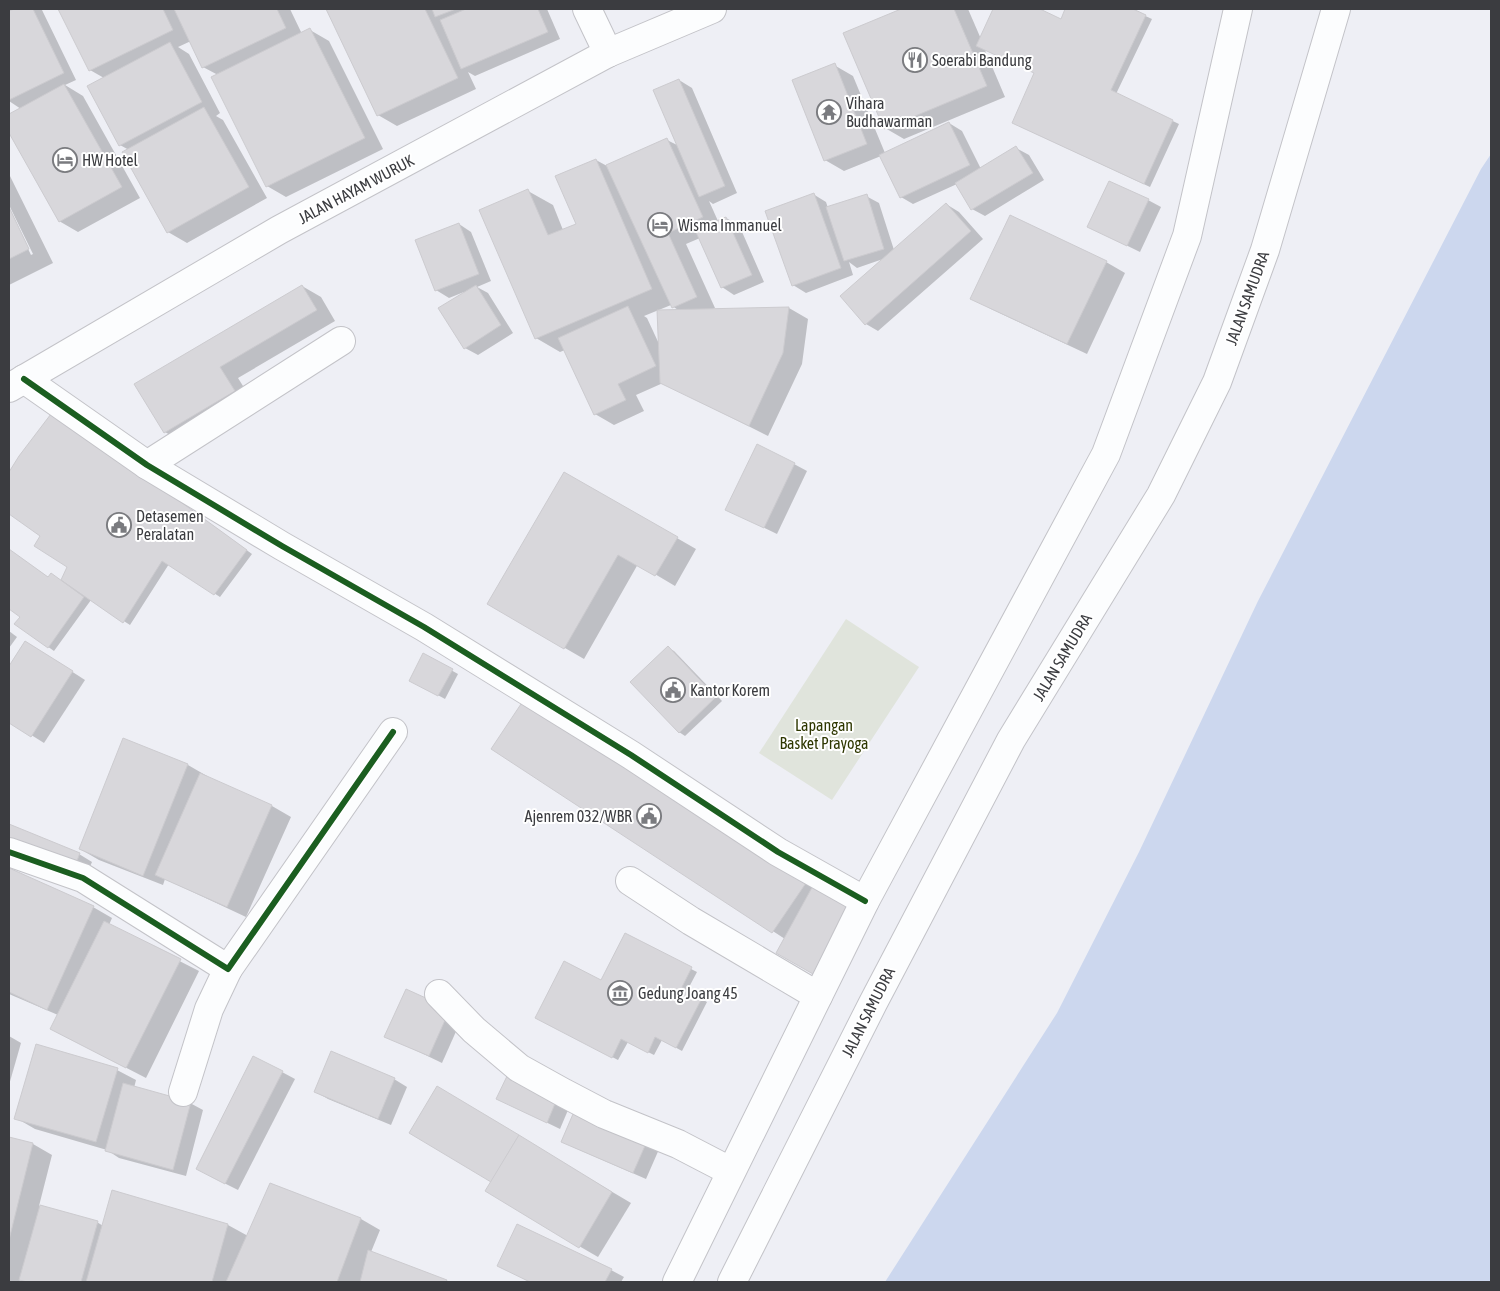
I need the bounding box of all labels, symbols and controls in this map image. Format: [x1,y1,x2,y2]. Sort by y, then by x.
restaurant icon: Soerabi Bandung [902,47,928,73]
place label: Soerabi Bandung [932,51,1032,70]
place label: Vihara Budhawarman [846,94,932,130]
temple icon: Vihara Budhawarman [816,99,842,125]
hotel icon: HW Hotel [52,147,78,173]
place label: HW Hotel [82,151,139,169]
street label: JALAN HAYAM WURUK [295,151,417,227]
hotel icon: Wisma Immanuel [647,212,673,238]
place label: Wisma Immanuel [678,216,782,234]
street label: JALAN SAMUDRA [1222,249,1272,347]
place label: Detasemen Peralatan [136,507,204,543]
public building icon: Detasemen Peralatan [106,512,132,538]
street label: JALAN SAMUDRA [1029,610,1095,704]
public building icon: Kantor Korem [660,677,686,703]
place label: Kantor Korem [690,681,770,699]
park label: Lapangan Basket Prayoga [779,716,869,753]
public building icon: Ajenrem 032/WBR [636,803,662,829]
place label: Ajenrem 032/WBR [525,807,632,826]
street label: JALAN SAMUDRA [838,964,898,1060]
museum icon: Gedung Joang 45 [607,980,633,1006]
place label: Gedung Joang 45 [638,984,738,1003]

